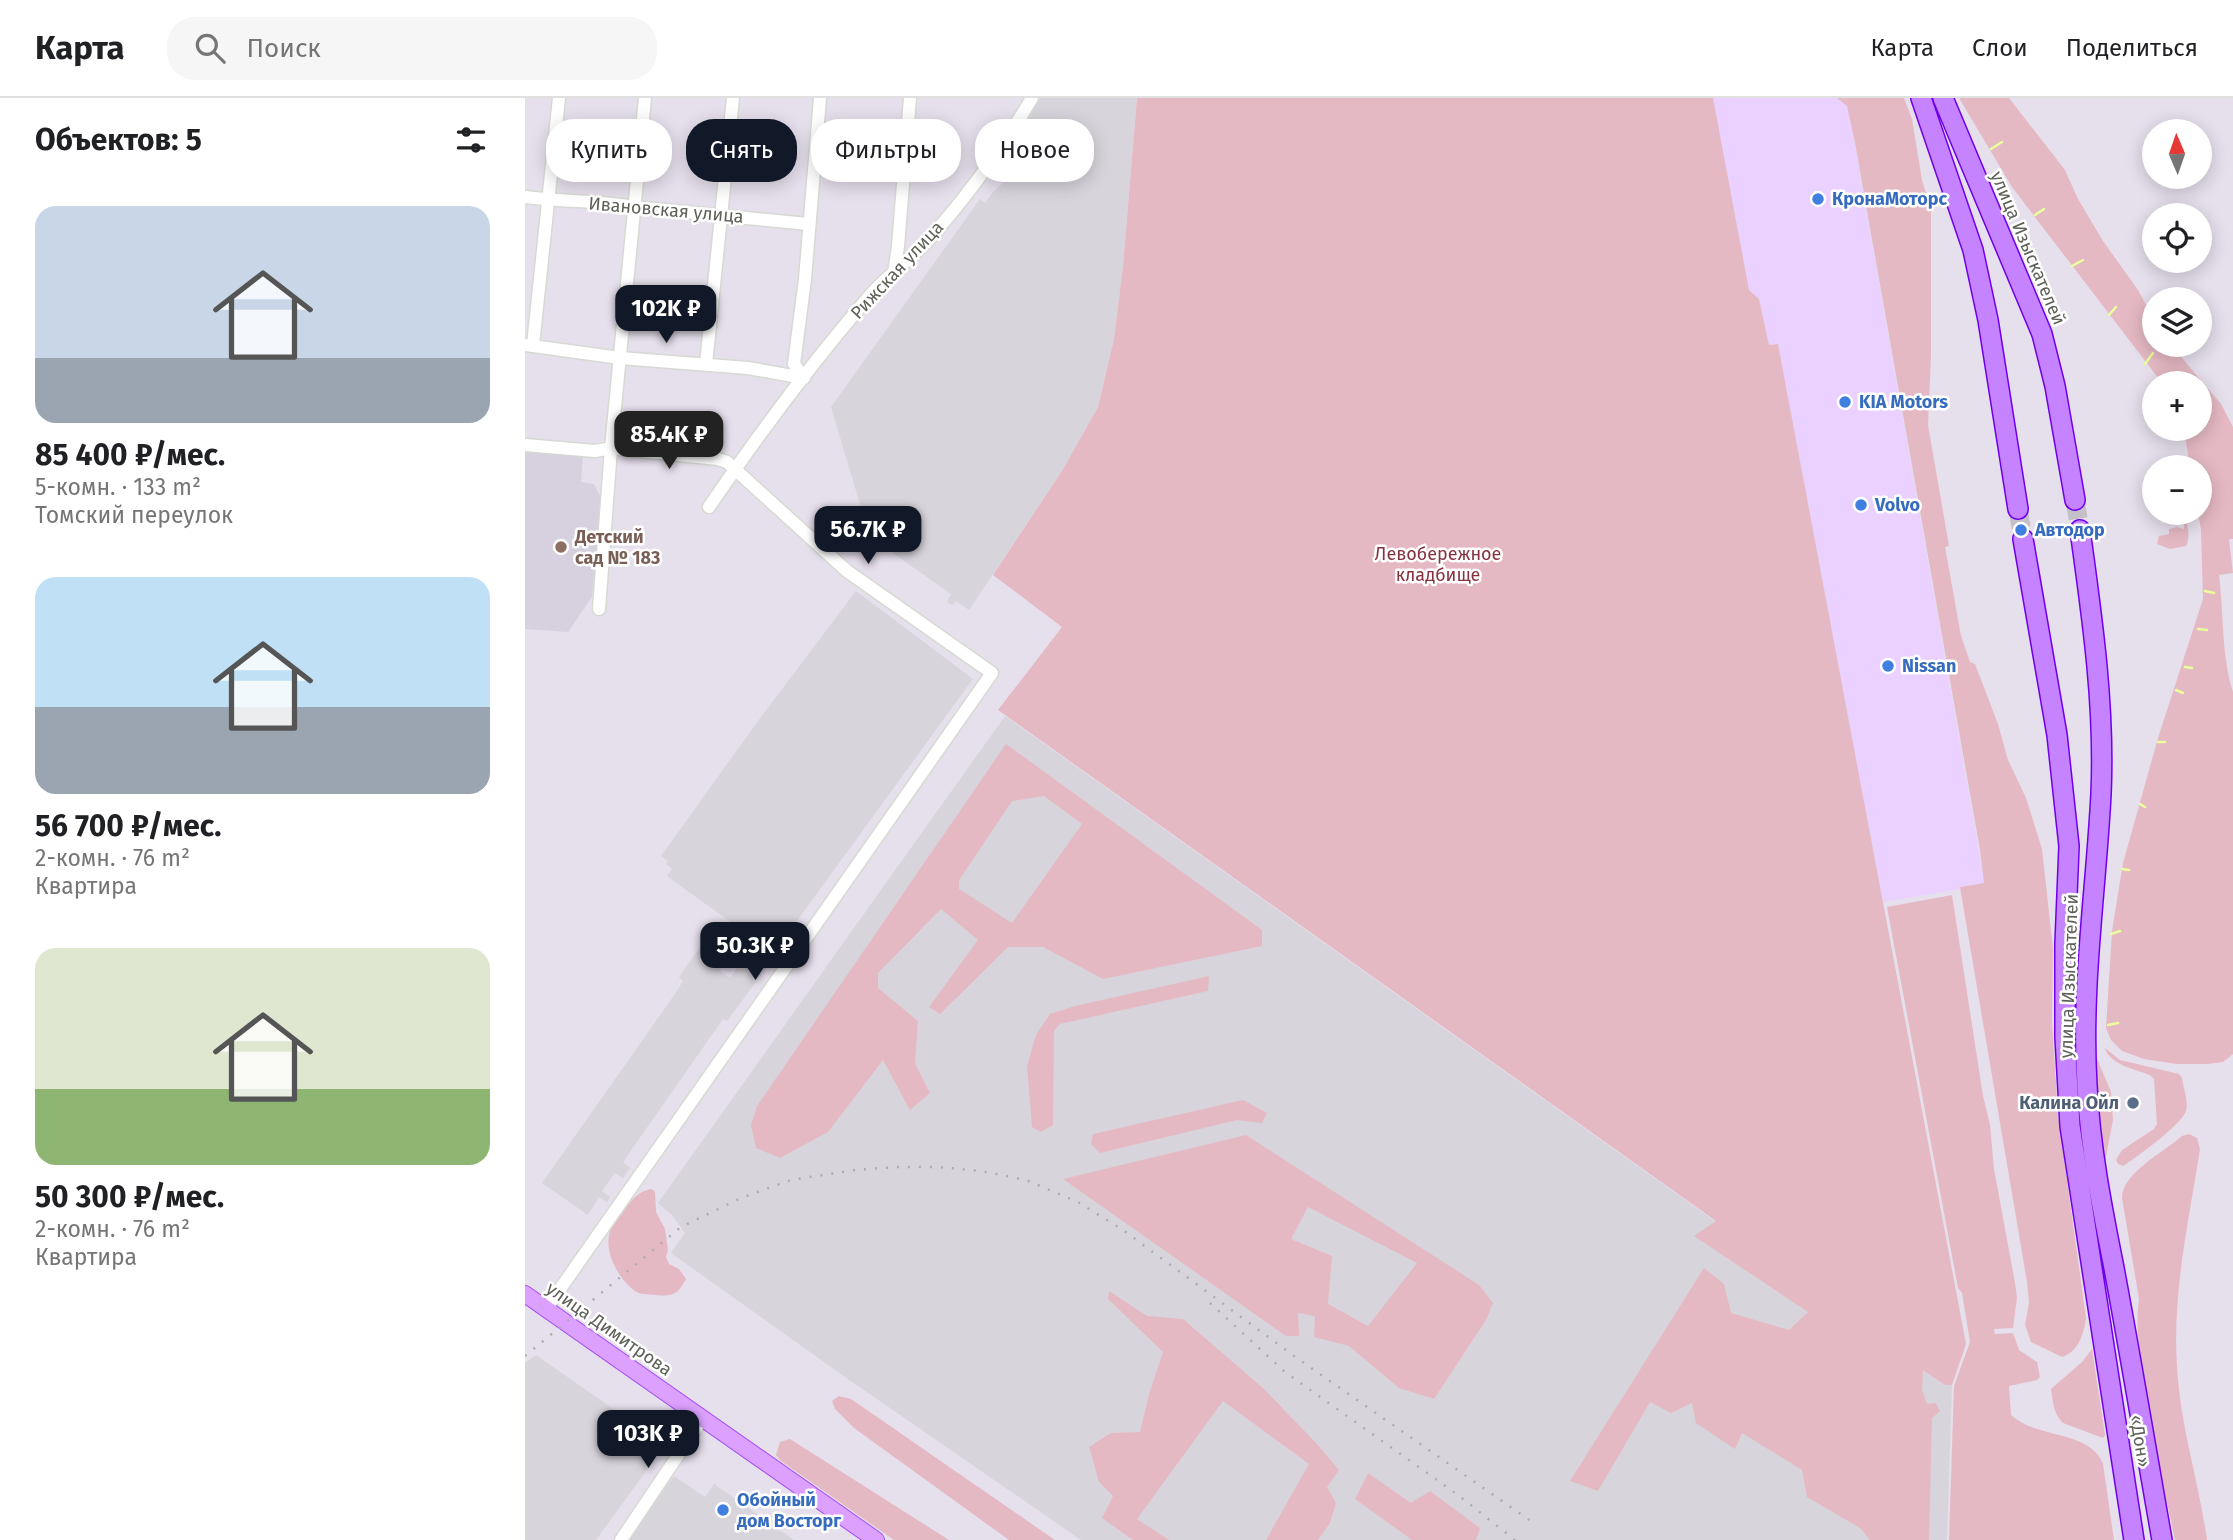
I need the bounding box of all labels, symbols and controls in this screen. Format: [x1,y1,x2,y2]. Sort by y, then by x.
search box [167,17,657,80]
text: Карта [35,28,125,68]
icon: search [191,29,229,67]
text: Поиск [247,33,321,64]
text: Карта [1870,34,1934,62]
text: Слои [1972,34,2028,62]
text: Поделиться [2066,34,2198,62]
chip: Купить [546,119,672,182]
chip: Снять [686,119,797,182]
chip: Фильтры [811,119,961,182]
chip: Новое [975,119,1094,182]
north arrow [2142,119,2212,189]
map controls [2142,119,2212,525]
icon: filters [452,121,490,159]
text: Объектов: 5 [35,122,202,158]
street label: улица Изыскателей [1986,168,2070,328]
place label: КронаМоторс [1832,188,1947,210]
marker: КронаМоторс [1810,191,1826,207]
street label: Ивановская улица [588,192,744,228]
button: locate [2142,203,2212,273]
street label: Рижская улица [846,216,948,324]
icon: home [200,252,326,378]
pin: 102K ₽ [609,286,723,345]
button: layers [2142,287,2212,357]
text: 102K ₽ [631,294,701,322]
button: + [2142,371,2212,441]
place label: KIA Motors [1859,391,1948,413]
marker: KIA Motors [1837,394,1853,410]
pin: 85.4K ₽ [604,412,734,471]
text: 85.4K ₽ [630,420,708,448]
text: 85 400 ₽/мес. [35,437,225,473]
button: − [2142,455,2212,525]
text: 5-комн. · 133 m² [35,473,201,501]
place label: Volvo [1874,494,1920,516]
marker: Volvo [1853,497,1869,513]
text: Томский переулок [35,501,233,529]
pin: 56.7K ₽ [803,506,933,566]
text: 56.7K ₽ [830,515,906,543]
place label: Автодор [2034,519,2105,541]
marker: Автодор [2013,522,2029,538]
place label: Детский сад № 183 [574,526,660,569]
marker: Детский сад № 183 [553,539,569,555]
park label: Левобережное кладбище [1375,543,1501,586]
icon: home [200,623,326,749]
place label: Nissan [1902,655,1956,677]
marker: Nissan [1880,658,1896,674]
text: 56 700 ₽/мес. [35,808,222,844]
text: 2-комн. · 76 m² [35,844,190,872]
text: Квартира [35,872,137,900]
street label: улица Изыскателей [2055,893,2083,1059]
pin: 50.3K ₽ [690,922,820,982]
text: 50.3K ₽ [716,931,794,959]
icon: home [200,994,326,1120]
place label: Калина Ойл [2019,1092,2119,1114]
marker: Калина Ойл [2125,1095,2141,1111]
text: 50 300 ₽/мес. [35,1179,224,1215]
text: 2-комн. · 76 m² [35,1215,190,1243]
text: Квартира [35,1243,137,1271]
street label: улица Димитрова [542,1277,676,1381]
pin: 103K ₽ [591,1410,705,1470]
street label: «Дон» [2125,1413,2155,1469]
text: 103K ₽ [613,1419,683,1447]
place label: Обойный дом Восторг [737,1489,841,1532]
marker: Обойный дом Восторг [715,1502,731,1518]

